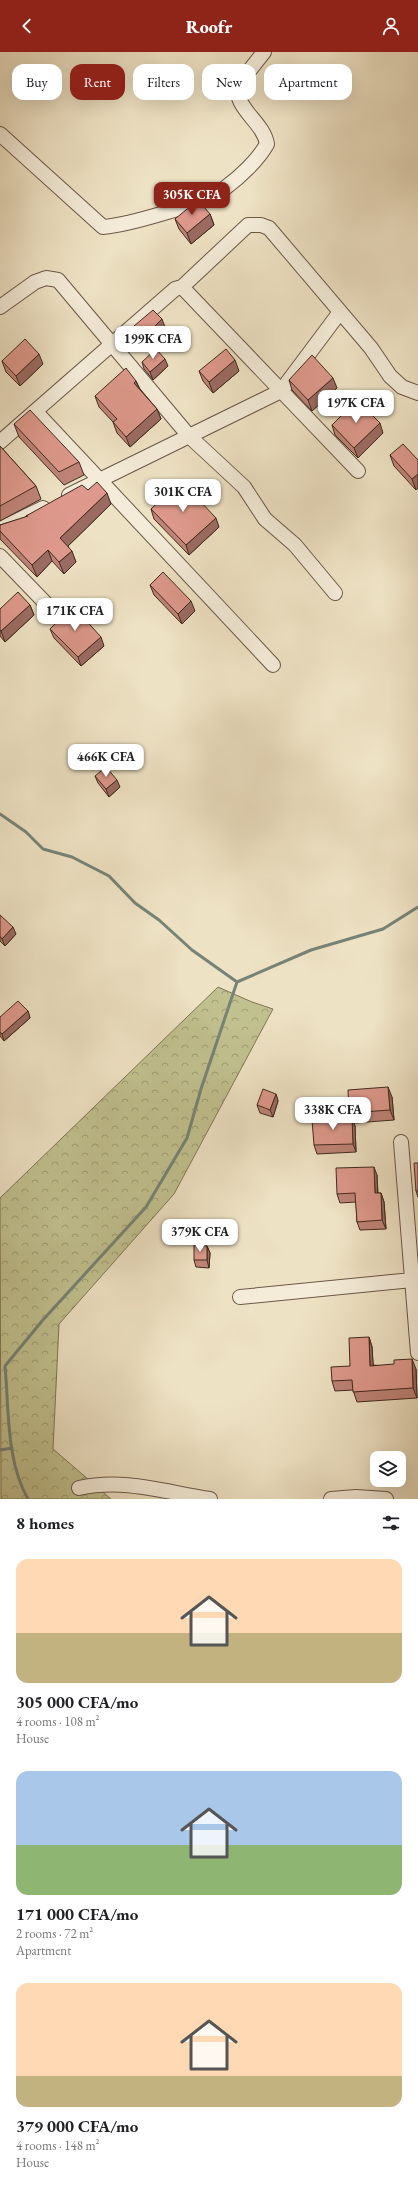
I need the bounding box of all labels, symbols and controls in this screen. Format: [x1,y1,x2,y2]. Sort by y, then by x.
icon: back [16,15,38,37]
text: Roofr [186,15,232,38]
icon: person [380,15,402,37]
chip: Buy [12,64,62,100]
chip: Rent [70,64,125,100]
chip: Filters [133,64,194,100]
chip: New [202,64,256,100]
chip: Apartment [264,64,352,100]
pin: 305K CFA [151,182,233,216]
text: 305K CFA [163,186,221,203]
pin: 199K CFA [112,326,194,360]
text: 199K CFA [124,330,182,347]
pin: 197K CFA [315,390,397,424]
text: 197K CFA [327,394,385,411]
pin: 301K CFA [142,479,224,513]
text: 301K CFA [154,483,212,500]
pin: 171K CFA [34,598,116,632]
text: 171K CFA [46,602,104,619]
pin: 466K CFA [65,744,147,778]
text: 466K CFA [77,748,135,765]
pin: 338K CFA [292,1097,374,1131]
text: 338K CFA [304,1101,362,1118]
pin: 379K CFA [159,1219,241,1253]
text: 379K CFA [171,1223,229,1240]
map controls [370,1451,406,1487]
button: layers [370,1451,406,1487]
text: 8 homes [16,1512,74,1534]
icon: filters [380,1512,402,1534]
icon: home [173,1585,245,1657]
text: 305 000 CFA/mo [16,1691,138,1713]
text: 4 rooms · 108 m² [16,1713,100,1730]
text: House [16,1730,49,1747]
icon: home [173,1797,245,1869]
text: 171 000 CFA/mo [16,1903,138,1925]
text: 2 rooms · 72 m² [16,1925,93,1942]
text: Apartment [16,1942,71,1959]
icon: home [173,2009,245,2081]
text: 379 000 CFA/mo [16,2115,138,2137]
text: 4 rooms · 148 m² [16,2137,100,2154]
text: House [16,2154,49,2171]

